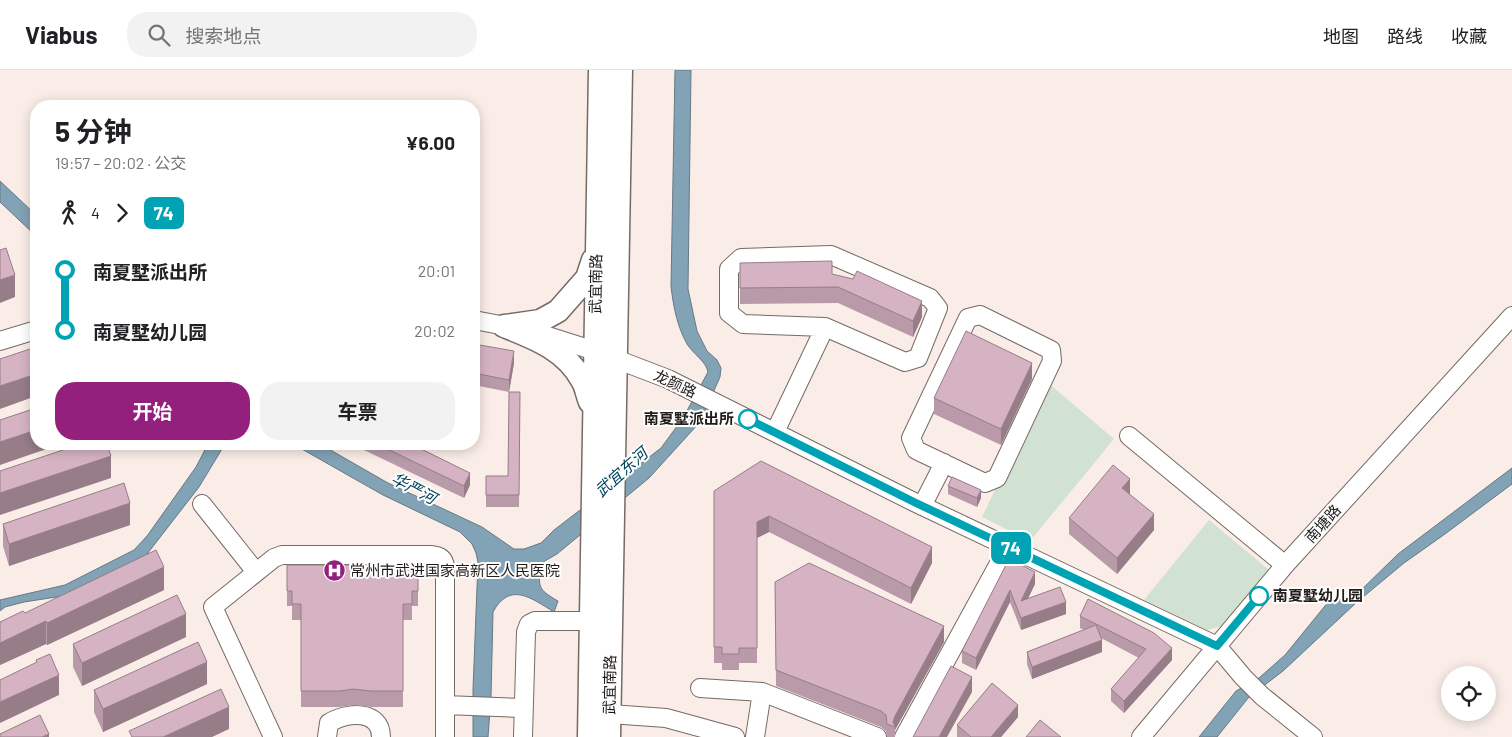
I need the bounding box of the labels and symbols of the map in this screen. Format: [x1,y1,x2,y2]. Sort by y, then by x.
street label: 武宜南路 [585,254,605,314]
street label: 龙颜路 [651,365,700,401]
place label: 南夏墅派出所 [644,409,734,427]
marker: 南夏墅派出所 [738,409,758,429]
water label: 武宜东河 [591,441,653,500]
water label: 华严河 [389,468,443,509]
street label: 南塘路 [1301,501,1344,546]
line badge: 74 [988,532,1034,564]
hospital icon: 常州市武进国家高新区人民医院 [322,559,346,583]
place label: 常州市武进国家高新区人民医院 [350,561,560,579]
marker: 南夏墅幼儿园 [1249,586,1269,606]
place label: 南夏墅幼儿园 [1273,586,1363,604]
street label: 武宜南路 [599,655,619,715]

